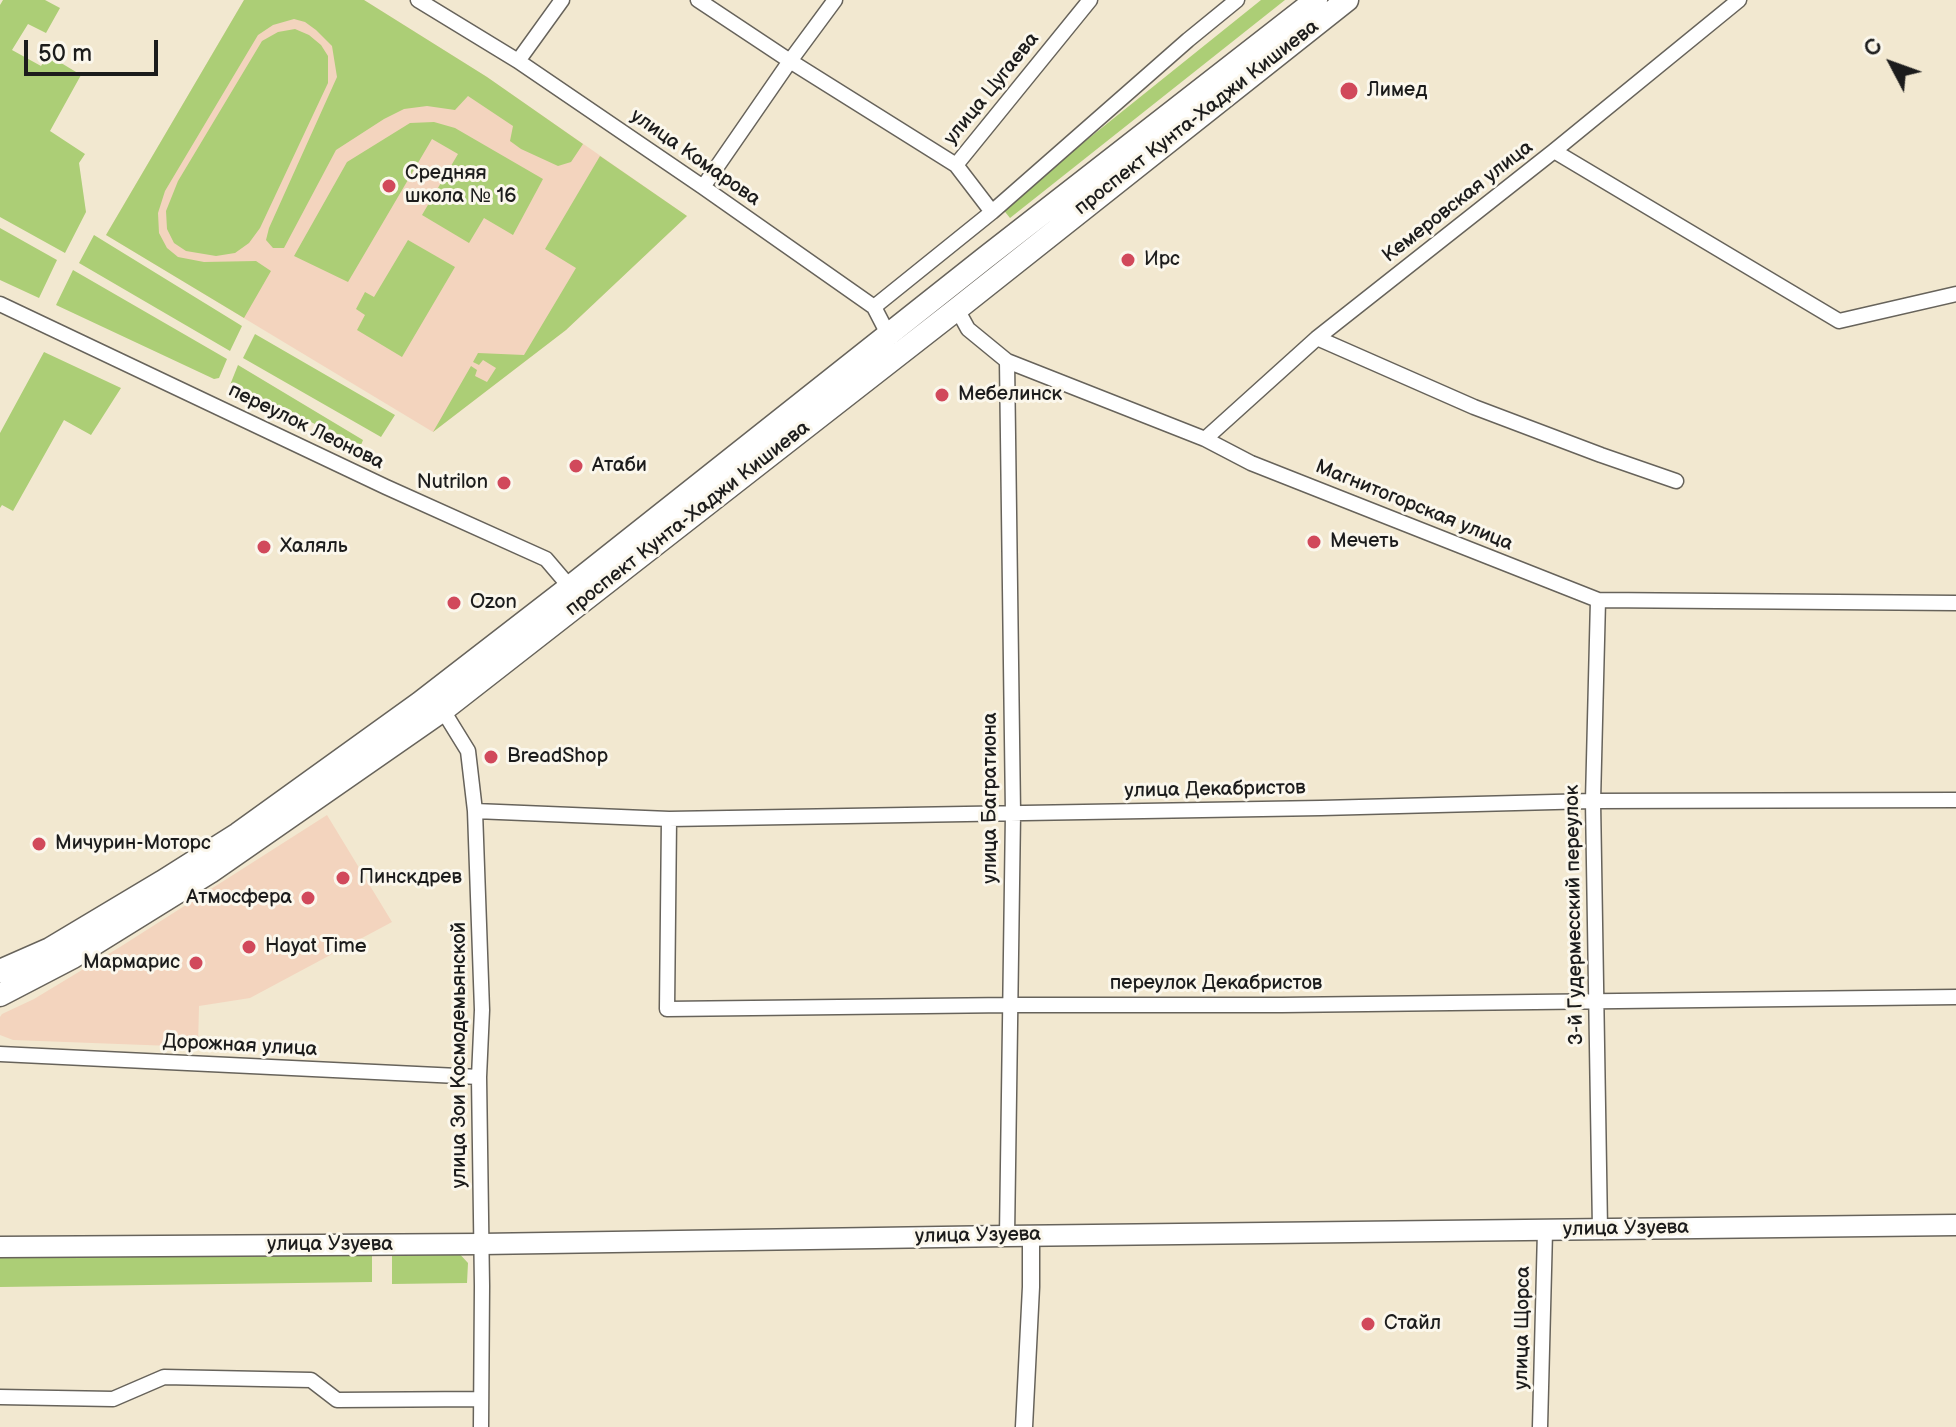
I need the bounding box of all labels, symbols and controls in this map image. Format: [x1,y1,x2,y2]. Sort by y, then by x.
street label: проспект Кунта-Хаджи Кишиева [1070,15,1324,221]
scale bar [28,24,162,74]
north arrow [1852,24,1932,104]
street label: улица Цугаева [939,28,1045,150]
text: С [1858,33,1889,63]
text: 50 m [38,39,92,68]
place label: Лимед [1367,79,1427,103]
marker: Лимед [1338,80,1360,102]
street label: улица Комарова [625,104,765,212]
street label: Кемеровская улица [1378,136,1538,268]
place label: Средняя школа № 16 [405,162,516,209]
marker: Средняя школа № 16 [380,177,398,195]
place label: Ирс [1144,248,1180,272]
marker: Ирс [1119,251,1137,269]
street label: переулок Леонова [224,379,388,475]
place label: Мебелинск [958,383,1062,407]
marker: Мебелинск [933,386,951,404]
street label: проспект Кунта-Хаджи Кишиева [561,416,815,622]
place label: Атаби [592,454,647,478]
street label: Магнитогорская улица [1312,455,1516,557]
marker: Атаби [567,457,585,475]
place label: Nutrilon [417,471,488,495]
marker: Nutrilon [495,474,513,492]
place label: Мечеть [1330,530,1399,554]
marker: Мечеть [1305,533,1323,551]
place label: Халяль [280,535,348,559]
marker: Халяль [255,538,273,556]
place label: Ozon [470,591,517,615]
marker: Ozon [445,594,463,612]
street label: улица Багратиона [979,712,1003,884]
place label: BreadShop [507,745,608,769]
marker: BreadShop [482,748,500,766]
street label: улица Декабристов [1124,776,1306,804]
street label: 3-й Гудермесский переулок [1561,784,1589,1046]
place label: Мичурин-Моторс [55,832,211,856]
marker: Мичурин-Моторс [30,835,48,853]
place label: Пинскдрев [359,866,462,890]
marker: Пинскдрев [334,869,352,887]
place label: Атмосфера [186,886,292,910]
marker: Атмосфера [299,889,317,907]
street label: улица Зои Космодемьянской [448,922,472,1188]
place label: Hayat Time [265,935,367,959]
marker: Hayat Time [240,938,258,956]
place label: Мармарис [83,951,180,975]
marker: Мармарис [187,954,205,972]
street label: переулок Декабристов [1110,972,1322,996]
street label: Дорожная улица [162,1030,318,1062]
street label: улица Узуева [1563,1216,1689,1242]
street label: улица Узуева [915,1223,1041,1249]
street label: улица Узуева [267,1233,393,1257]
street label: улица Щорса [1510,1266,1536,1390]
place label: Стайл [1384,1312,1441,1336]
marker: Стайл [1359,1315,1377,1333]

